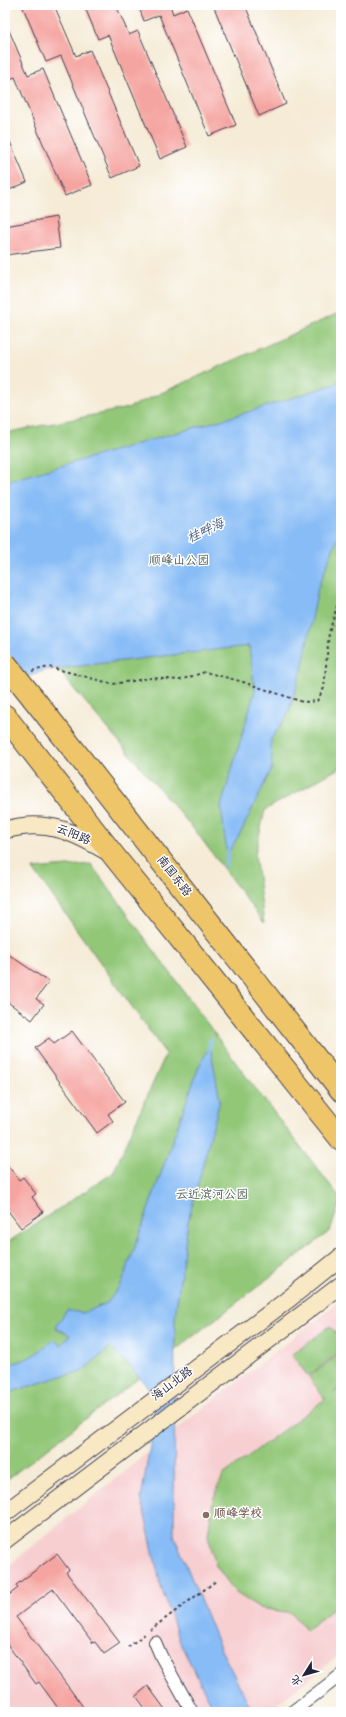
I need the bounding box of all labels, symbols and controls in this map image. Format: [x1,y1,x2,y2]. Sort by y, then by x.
water label: 桂畔海 [185,516,228,547]
park label: 顺峰山公园 [149,554,209,569]
street label: 云阳路 [54,822,93,849]
street label: 南国东路 [153,853,194,900]
park label: 云近滨河公园 [176,1188,248,1203]
street label: 海山北路 [149,1364,196,1405]
place label: 顺峰学校 [214,1507,262,1522]
marker: 顺峰学校 [201,1510,211,1520]
north arrow [284,1655,324,1695]
text: 北 [290,1672,306,1688]

